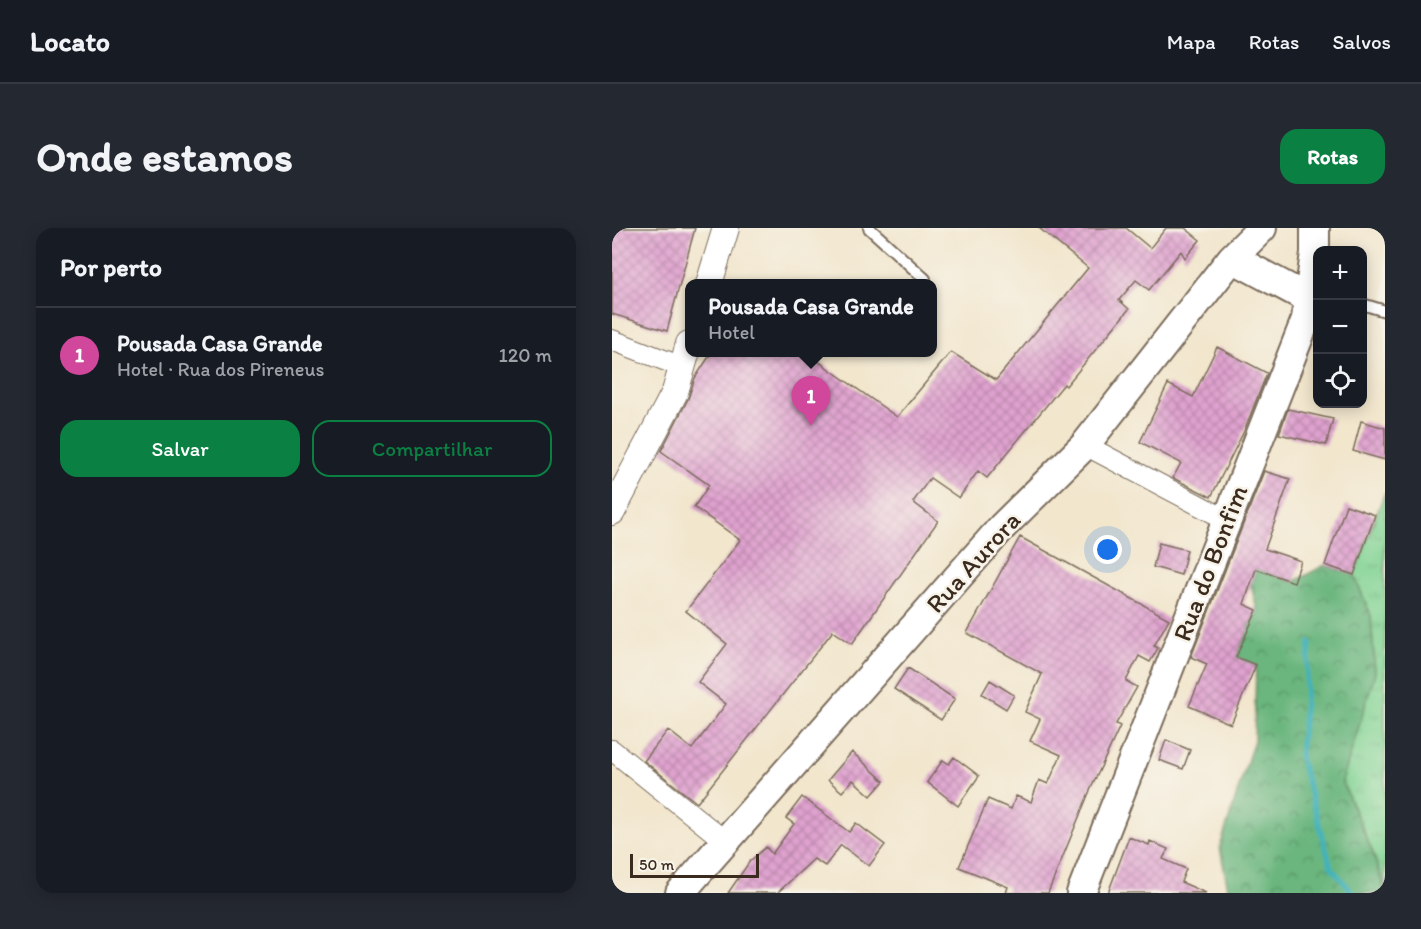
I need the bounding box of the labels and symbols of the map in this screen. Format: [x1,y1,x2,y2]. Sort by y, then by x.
pin: 1 [792,376,830,426]
street label: Rua do Bonfim [1166,480,1254,646]
street label: Rua Aurora [919,504,1027,620]
your location [1093,535,1122,564]
scale bar [630,851,759,878]

